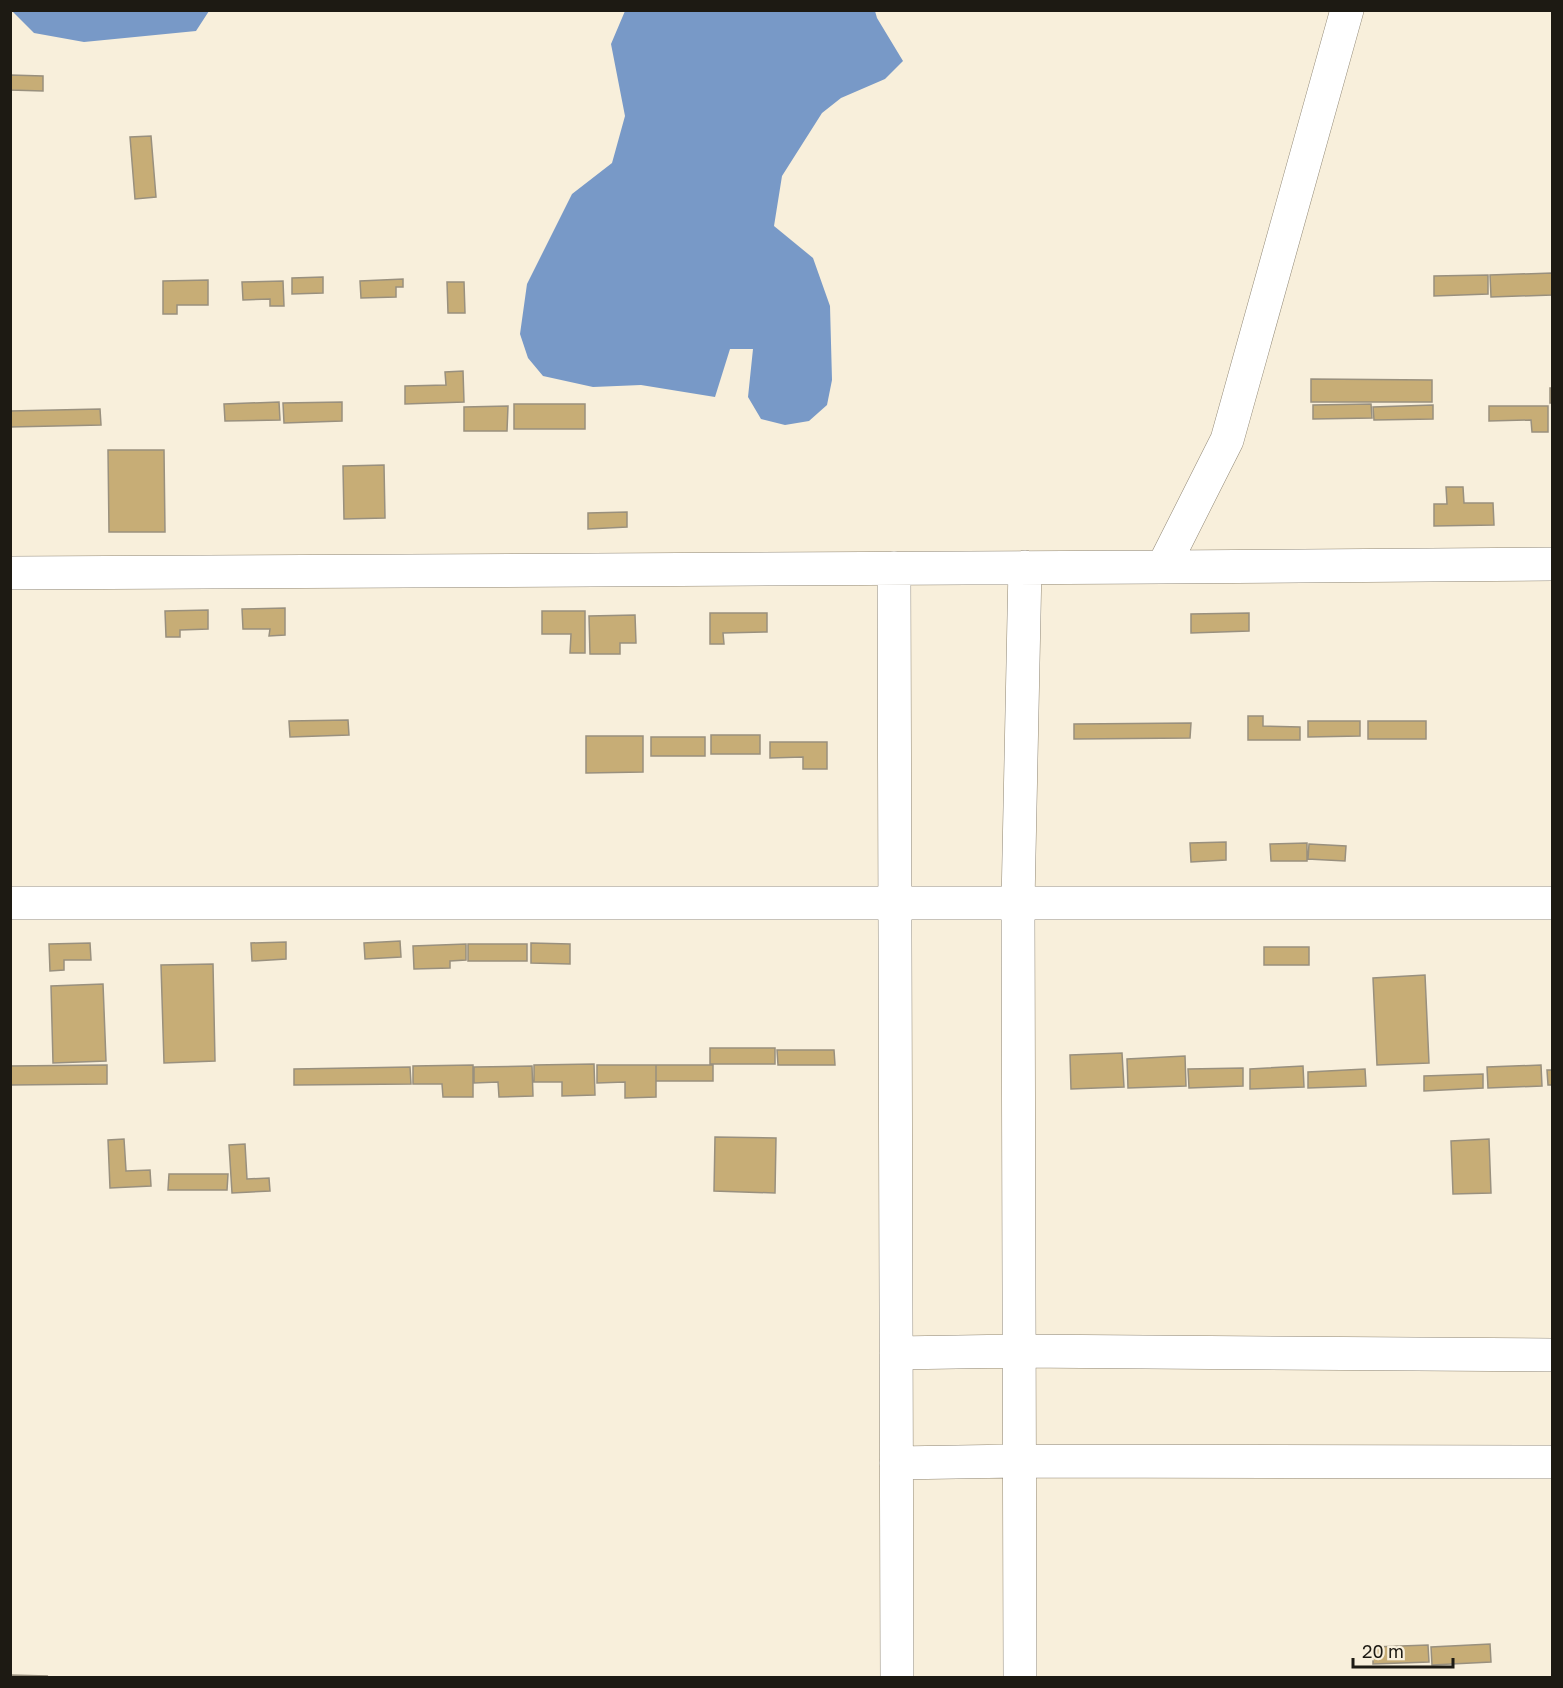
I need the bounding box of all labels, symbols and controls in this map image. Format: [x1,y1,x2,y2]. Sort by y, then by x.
scale bar [1353,1631,1454,1669]
text: 20 m [1362,1640,1404,1662]

